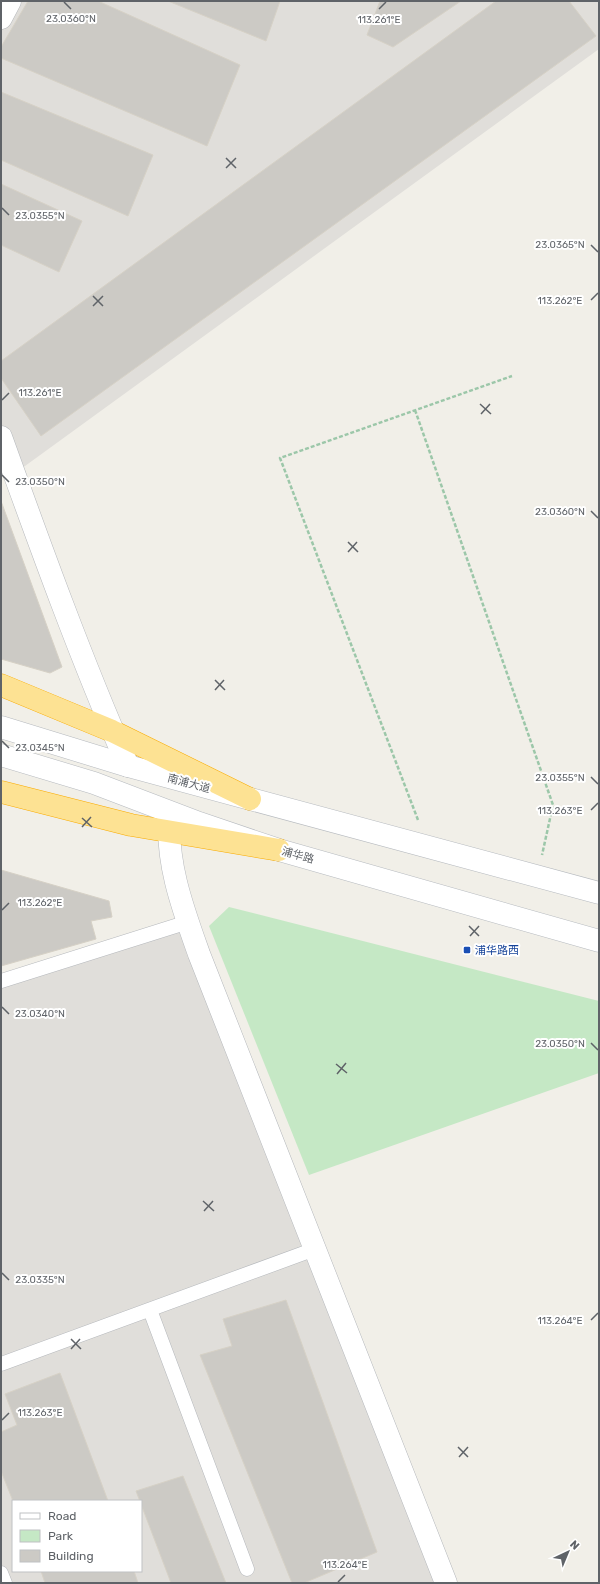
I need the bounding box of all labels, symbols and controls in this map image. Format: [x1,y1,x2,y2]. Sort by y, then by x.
text: 23.0360°N [46,13,96,25]
text: 113.261°E [358,14,400,26]
text: 23.0355°N [15,210,65,222]
text: 23.0365°N [535,239,585,251]
text: 113.262°E [538,295,582,307]
text: 113.261°E [19,387,61,399]
text: 23.0350°N [15,476,65,488]
text: 23.0360°N [535,506,585,518]
text: 23.0345°N [15,742,65,754]
street label: 南浦大道 [166,772,212,795]
text: 23.0355°N [535,772,585,784]
text: 113.263°E [538,805,582,817]
street label: 浦华路 [280,845,316,866]
text: 113.262°E [18,897,62,909]
place label: 浦华路西 [475,944,519,957]
marker: 浦华路西 [462,945,472,955]
text: 23.0340°N [15,1008,65,1020]
text: 23.0350°N [535,1038,585,1050]
text: 23.0335°N [15,1274,65,1286]
text: 113.264°E [537,1315,583,1327]
text: 113.263°E [18,1407,62,1419]
legend [12,1500,142,1572]
text: Road [48,1509,76,1523]
text: Park [48,1529,74,1543]
north arrow [548,1532,588,1572]
text: N [567,1538,582,1553]
text: Building [48,1549,94,1563]
text: 113.264°E [322,1559,368,1571]

